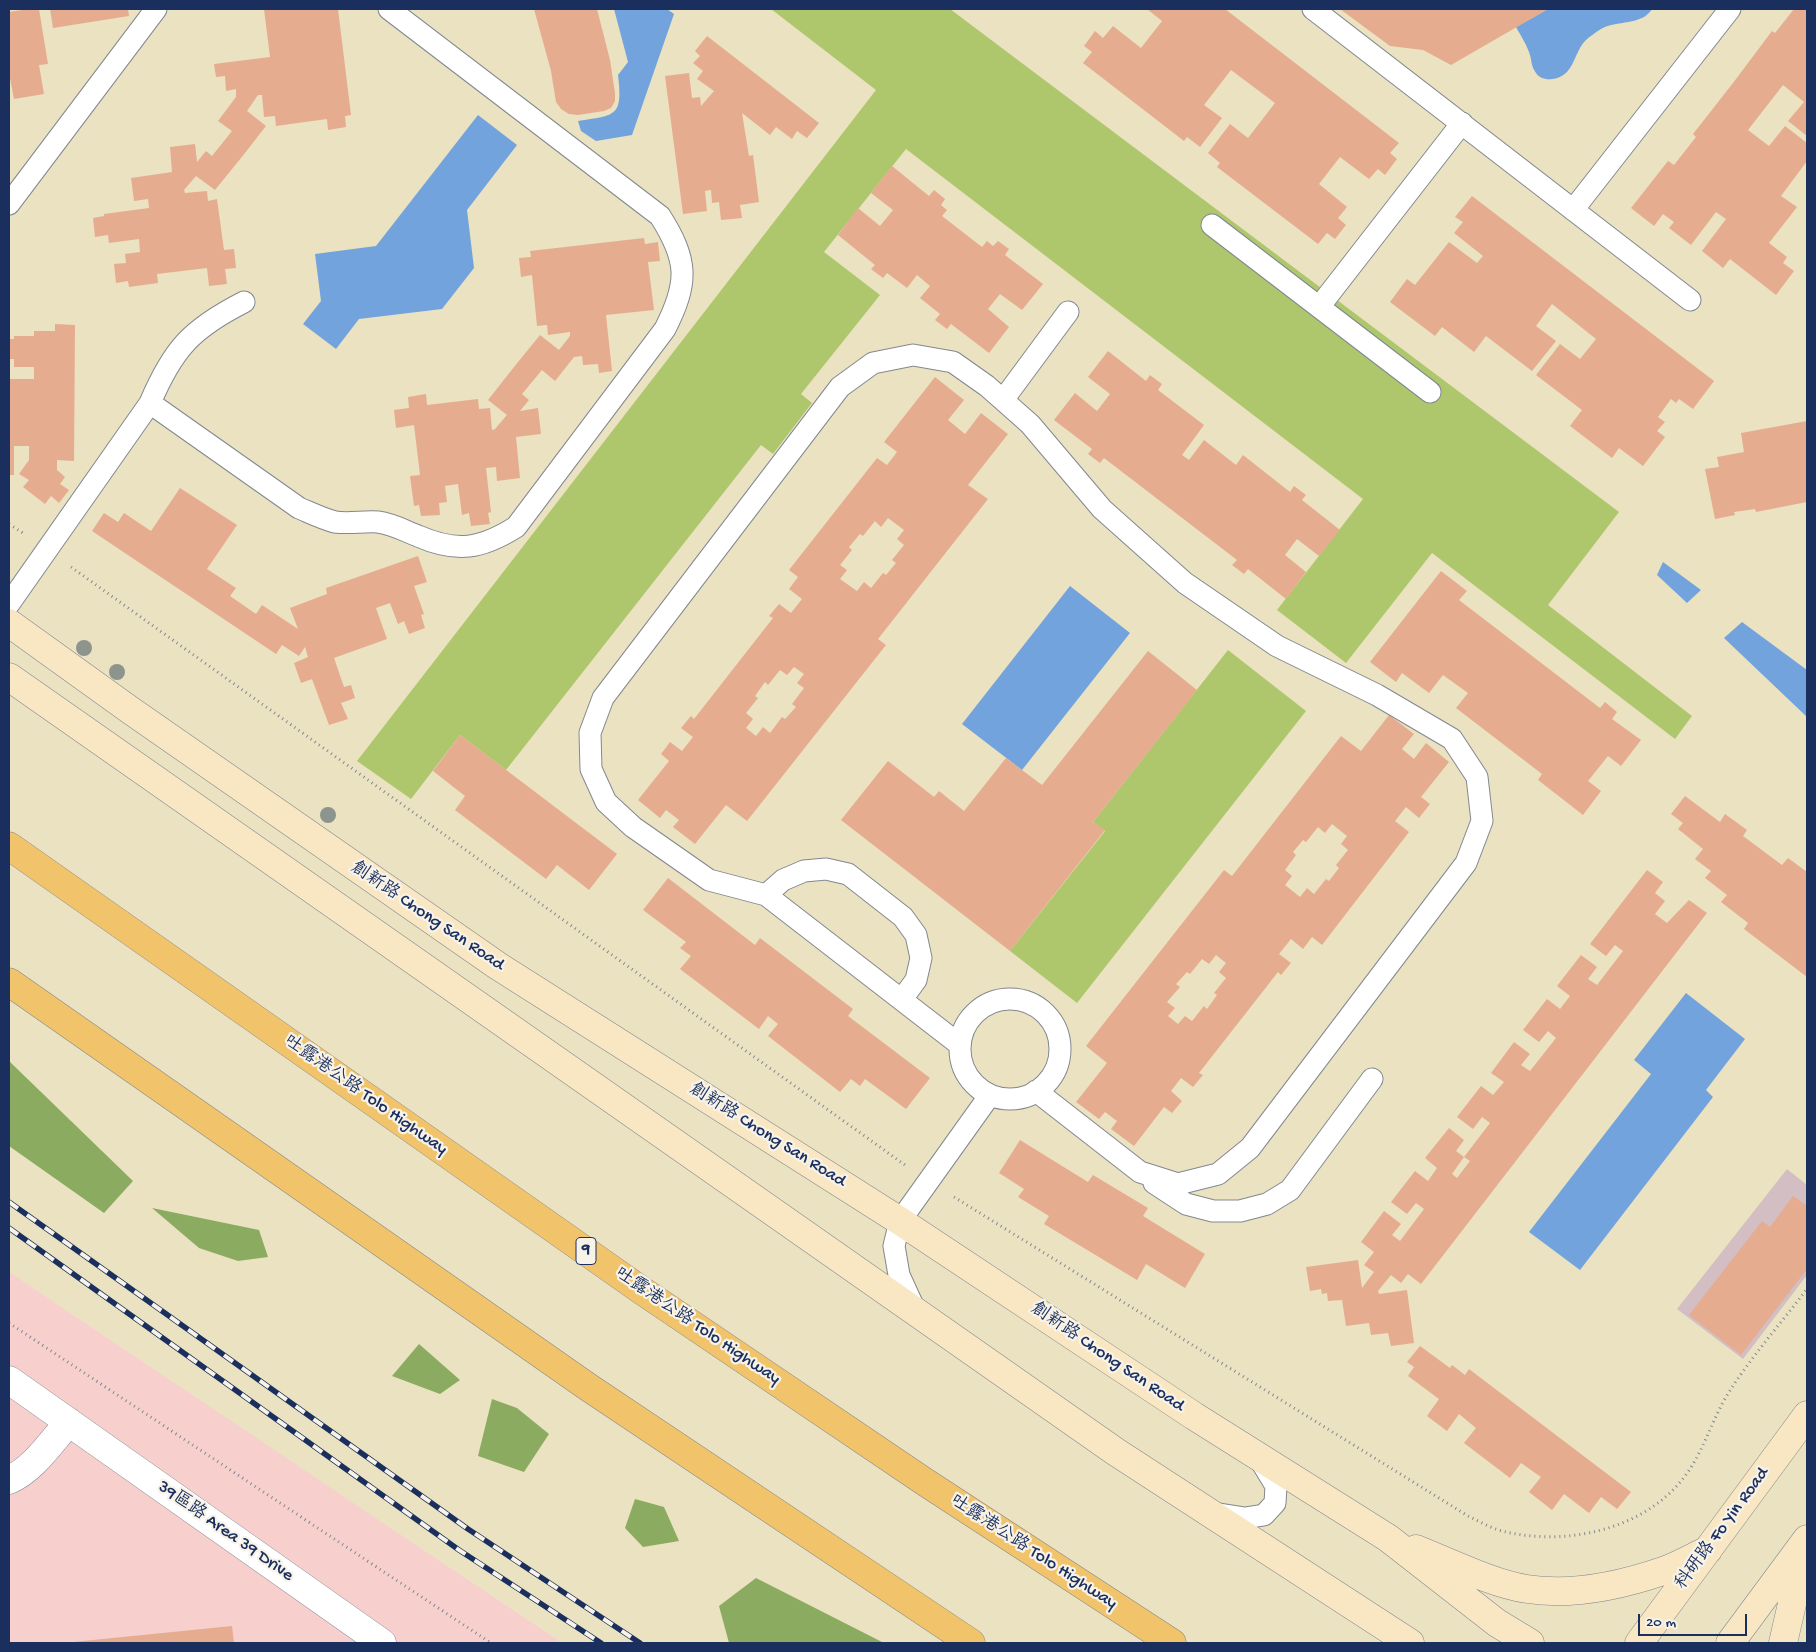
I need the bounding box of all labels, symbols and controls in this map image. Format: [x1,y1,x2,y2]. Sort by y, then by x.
street label: 創新路 Chong San Road [346,858,508,976]
street label: 吐露港公路 Tolo Highway [279,1031,451,1161]
street label: 創新路 Chong San Road [685,1079,849,1193]
road number: 9 [576,1238,596,1264]
street label: 吐露港公路 Tolo Highway [610,1264,784,1390]
street label: 創新路 Chong San Road [1026,1299,1188,1417]
street label: 科研路 Fo Yin Road [1672,1464,1774,1594]
street label: 39區路 Area 39 Drive [153,1477,297,1587]
street label: 吐露港公路 Tolo Highway [945,1491,1121,1615]
scale bar [1641,1604,1750,1636]
text: 20 m [1646,1614,1676,1632]

